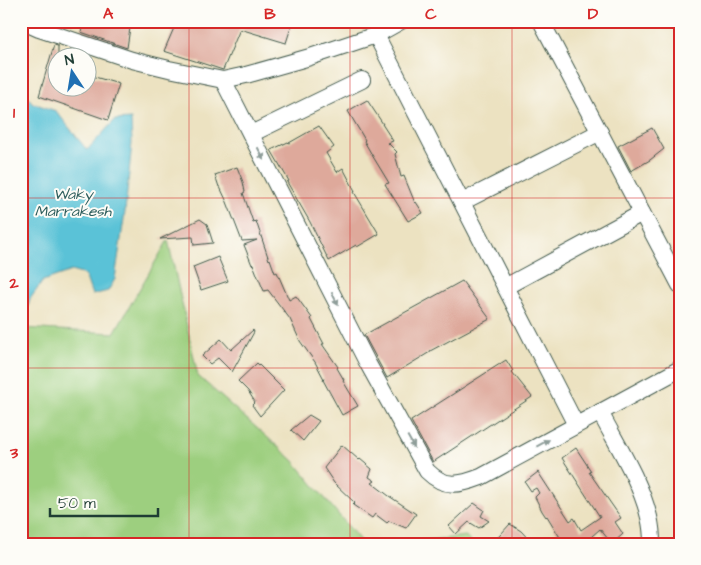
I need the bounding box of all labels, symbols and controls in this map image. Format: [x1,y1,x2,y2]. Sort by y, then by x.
text: A [103,3,114,25]
text: B [264,3,276,25]
text: C [425,3,437,25]
text: D [588,3,599,25]
north arrow [48,48,98,98]
text: N [63,50,76,71]
text: 1 [13,102,16,124]
one-way arrow [257,147,265,161]
water label: Waky Marrakesh [35,184,112,222]
text: 2 [8,272,19,294]
one-way arrow [331,292,339,306]
one-way arrow [407,435,416,449]
one-way arrow [536,439,550,447]
text: 3 [9,442,19,464]
scale bar [50,485,158,517]
text: 50 m [58,493,96,514]

